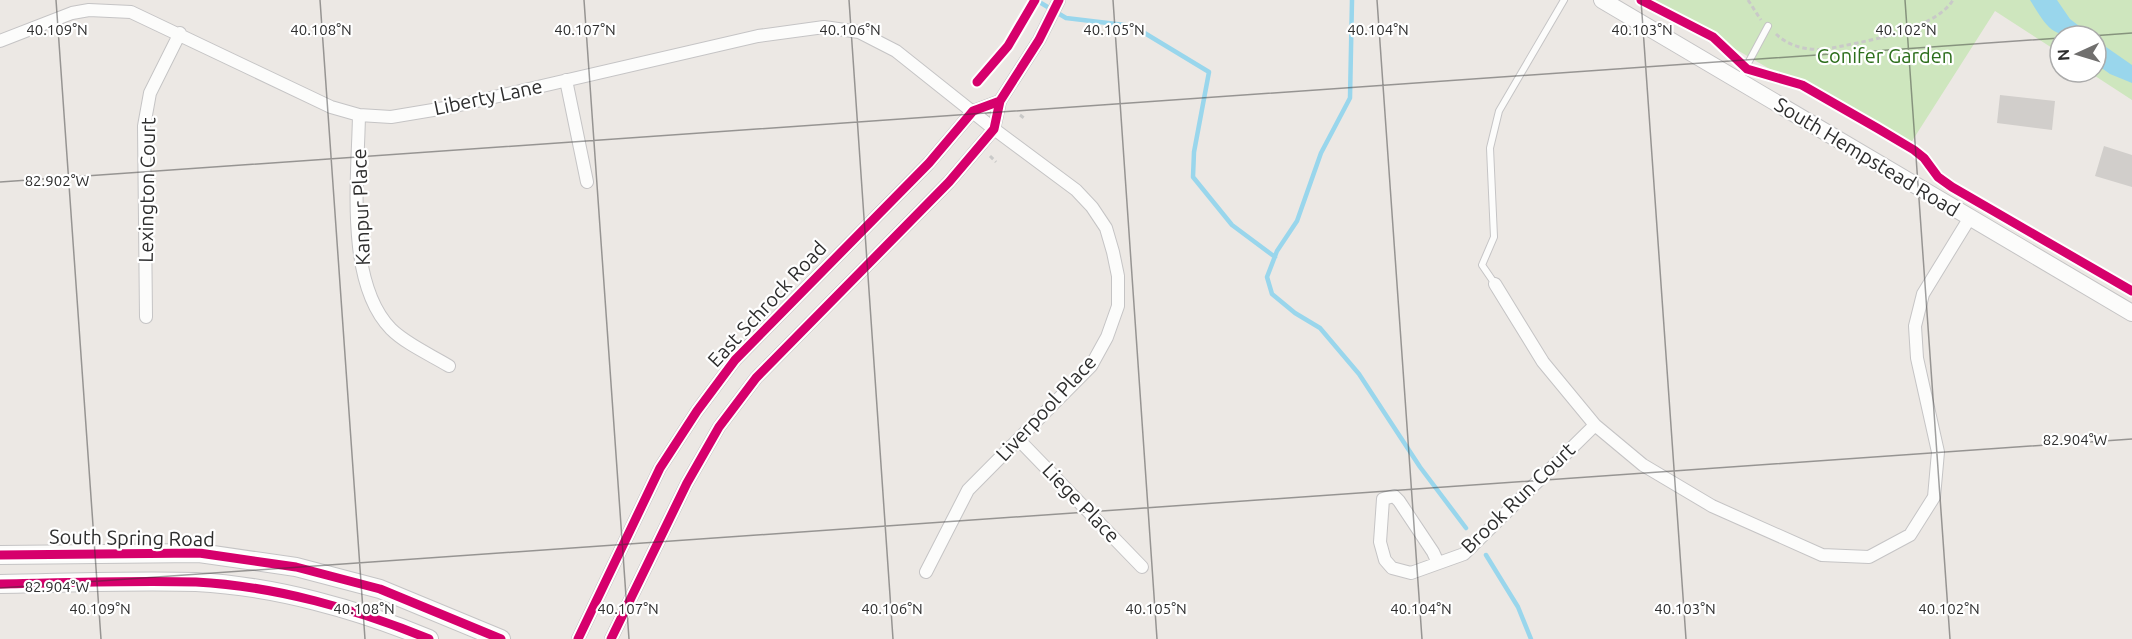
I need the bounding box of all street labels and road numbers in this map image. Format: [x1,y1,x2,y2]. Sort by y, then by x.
street label: Liberty Lane [432,74,544,119]
street label: South Hempstead Road [1771,92,1964,221]
street label: Lexington Court [134,117,159,263]
street label: Kanpur Place [347,148,374,266]
street label: East Schrock Road [703,236,831,371]
street label: Liverpool Place [991,350,1100,465]
street label: Brook Run Court [1456,438,1579,558]
street label: Liege Place [1038,458,1125,547]
street label: South Spring Road [49,525,215,550]

